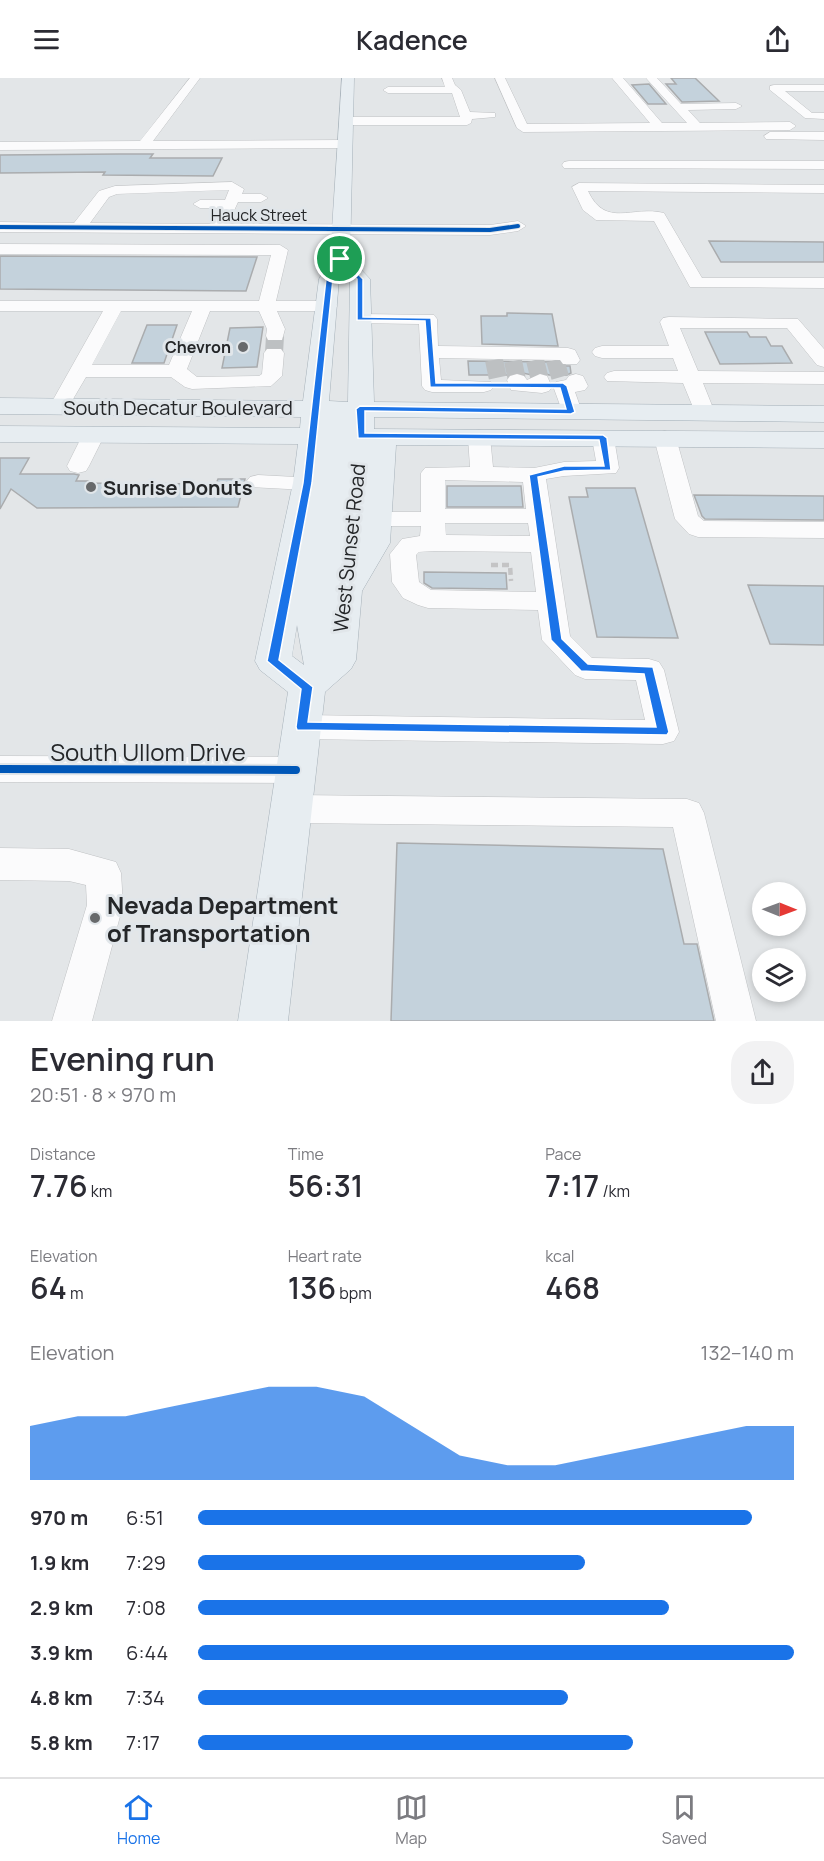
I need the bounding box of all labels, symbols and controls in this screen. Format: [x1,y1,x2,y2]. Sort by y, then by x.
text: Kadence [356,21,468,58]
icon: menu [30,23,63,56]
icon: share [761,23,794,56]
street label: Hauck Street [211,204,307,226]
pin [314,233,365,284]
icon: arrive [323,242,356,275]
place label: Chevron [165,336,231,358]
marker: Chevron [236,340,250,354]
street label: South Decatur Boulevard [63,394,293,421]
street label: West Sunset Road [327,462,371,634]
place label: Sunrise Donuts [103,474,253,501]
marker: Sunrise Donuts [84,480,98,494]
street label: South Ullom Drive [50,735,246,768]
north arrow [752,882,806,936]
map controls [752,882,806,1002]
place label: Nevada Department of Transportation [107,888,338,949]
marker: Nevada Department of Transportation [88,911,102,925]
button: layers [752,948,806,1002]
text: Evening run [30,1036,215,1081]
button: share [731,1041,794,1104]
text: 20:51 · 8 × 970 m [30,1081,176,1108]
text: Distance [30,1143,96,1165]
text: Time [288,1143,324,1165]
text: Pace [545,1143,581,1165]
text: 7.76 [30,1165,88,1206]
text: 56:31 [288,1165,363,1206]
text: 7:17 [545,1165,599,1206]
text: km [88,1180,112,1202]
text: /km [599,1180,630,1202]
text: Elevation [30,1245,98,1267]
text: Heart rate [288,1245,362,1267]
text: kcal [545,1245,575,1267]
text: 64 [30,1267,67,1308]
text: 136 [288,1267,336,1308]
text: 468 [545,1267,600,1308]
text: m [67,1282,84,1304]
text: bpm [336,1282,372,1304]
text: Elevation [30,1339,114,1366]
text: 132–140 m [701,1339,794,1366]
text: 970 m [30,1504,88,1531]
text: 6:51 [126,1504,164,1531]
text: 1.9 km [30,1549,89,1576]
text: 7:29 [126,1549,166,1576]
text: 2.9 km [30,1594,93,1621]
text: 7:08 [126,1594,166,1621]
text: 3.9 km [30,1639,93,1666]
text: 6:44 [126,1639,168,1666]
text: 4.8 km [30,1684,93,1711]
text: 7:34 [126,1684,165,1711]
text: 5.8 km [30,1729,93,1756]
text: 7:17 [126,1729,160,1756]
tab: Home [117,1791,160,1849]
tab: Map [395,1791,428,1849]
tab: Saved [662,1791,707,1849]

